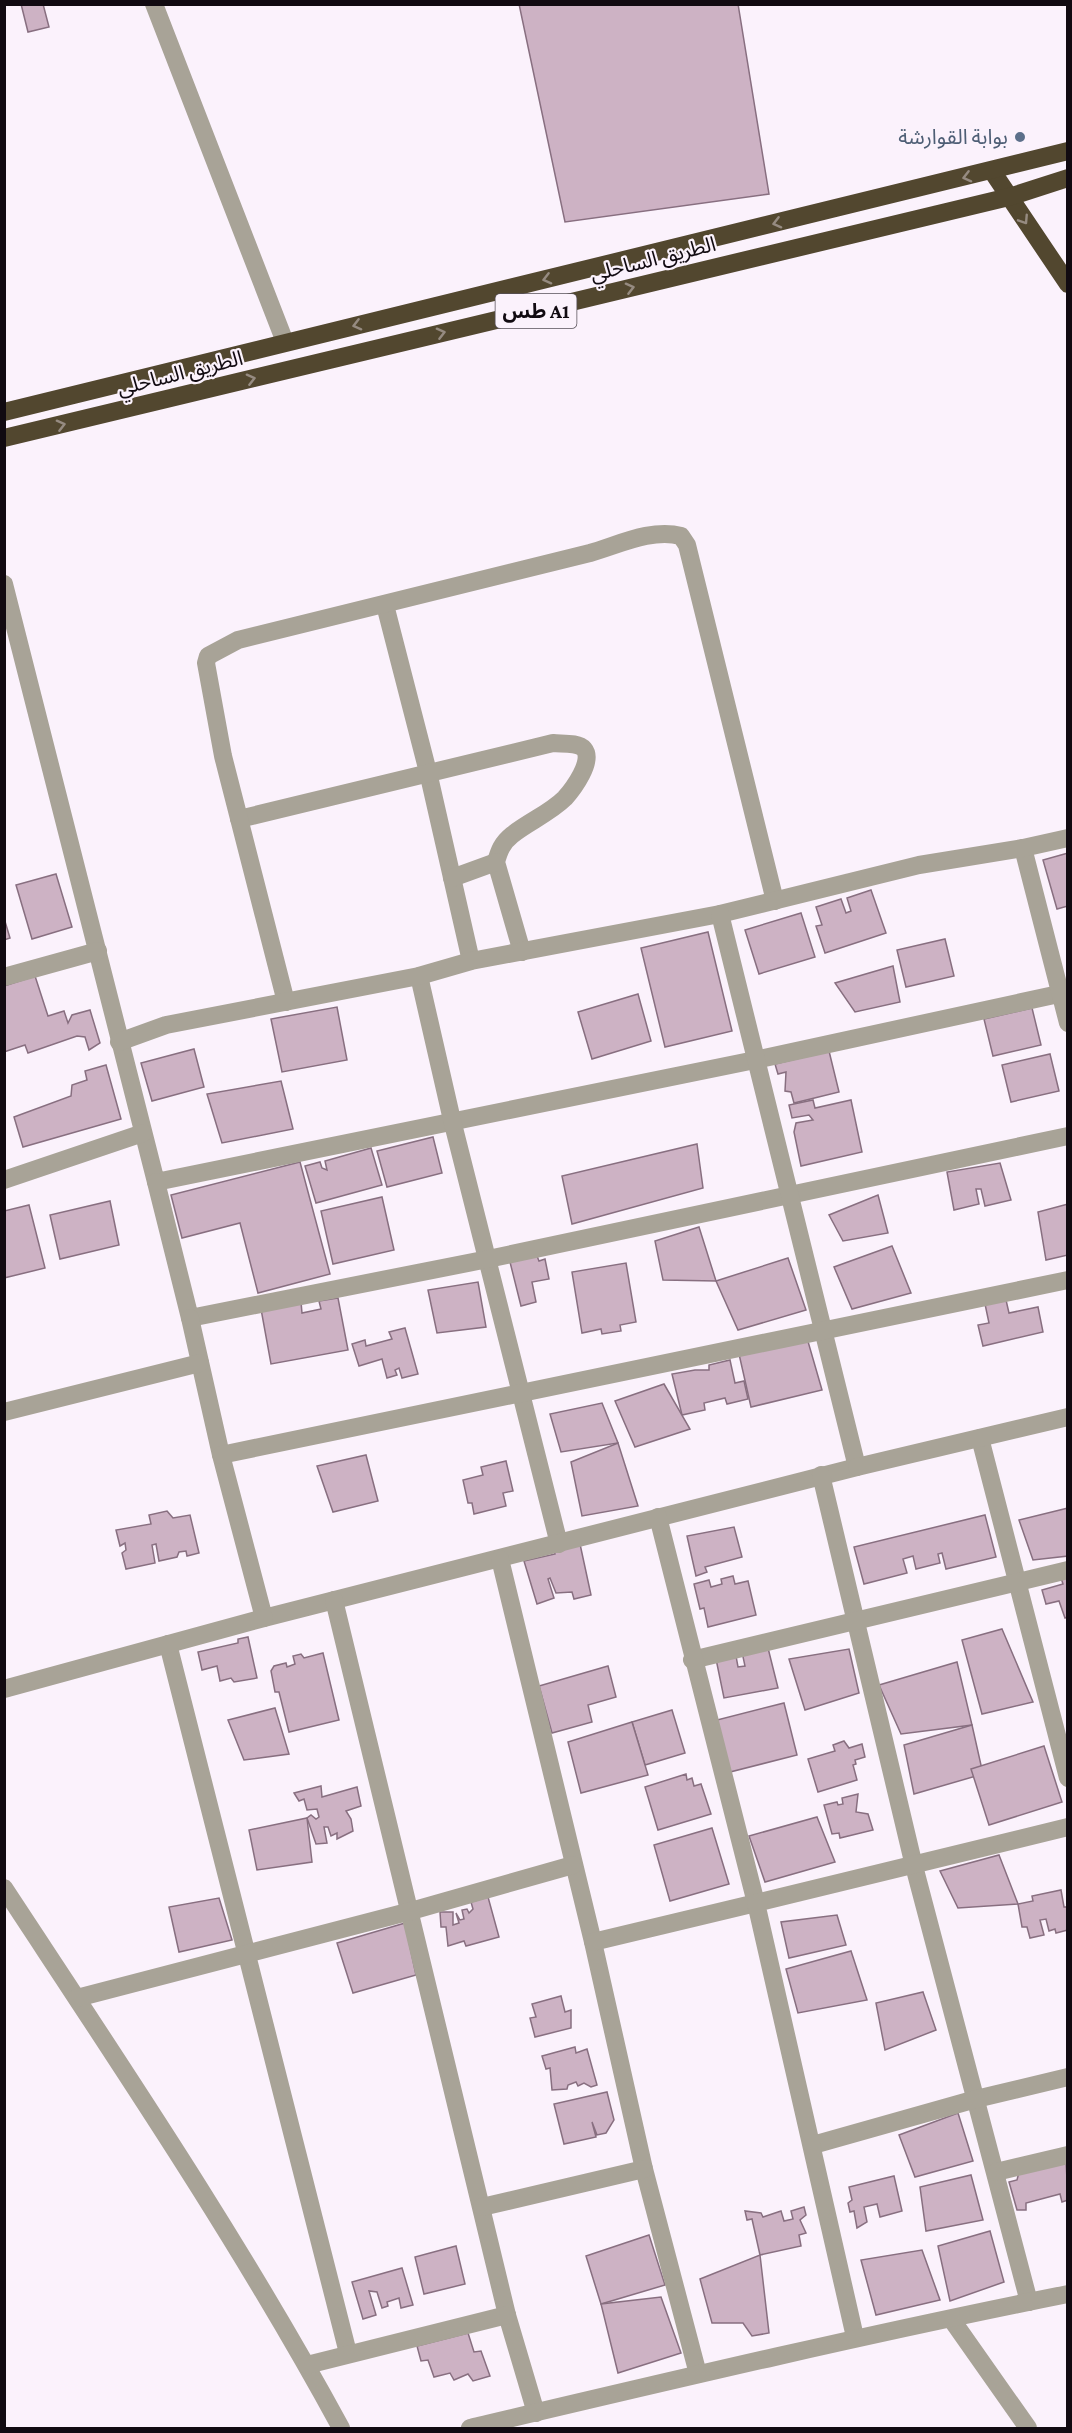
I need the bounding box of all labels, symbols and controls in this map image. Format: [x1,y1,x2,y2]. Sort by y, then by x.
place label: بوابة القوارشة [898,125,1008,149]
marker: بوابة القوارشة [1013,130,1027,144]
one-way arrow [962,169,972,182]
one-way arrow [1017,213,1028,224]
one-way arrow [772,215,782,228]
street label: الطريق الساحلي [588,232,719,290]
one-way arrow [542,271,552,284]
one-way arrow [625,282,635,295]
road number: طس A1 [496,294,576,328]
one-way arrow [352,317,362,330]
one-way arrow [435,328,445,341]
street label: الطريق الساحلي [115,346,246,404]
one-way arrow [246,373,256,386]
one-way arrow [56,419,66,432]

